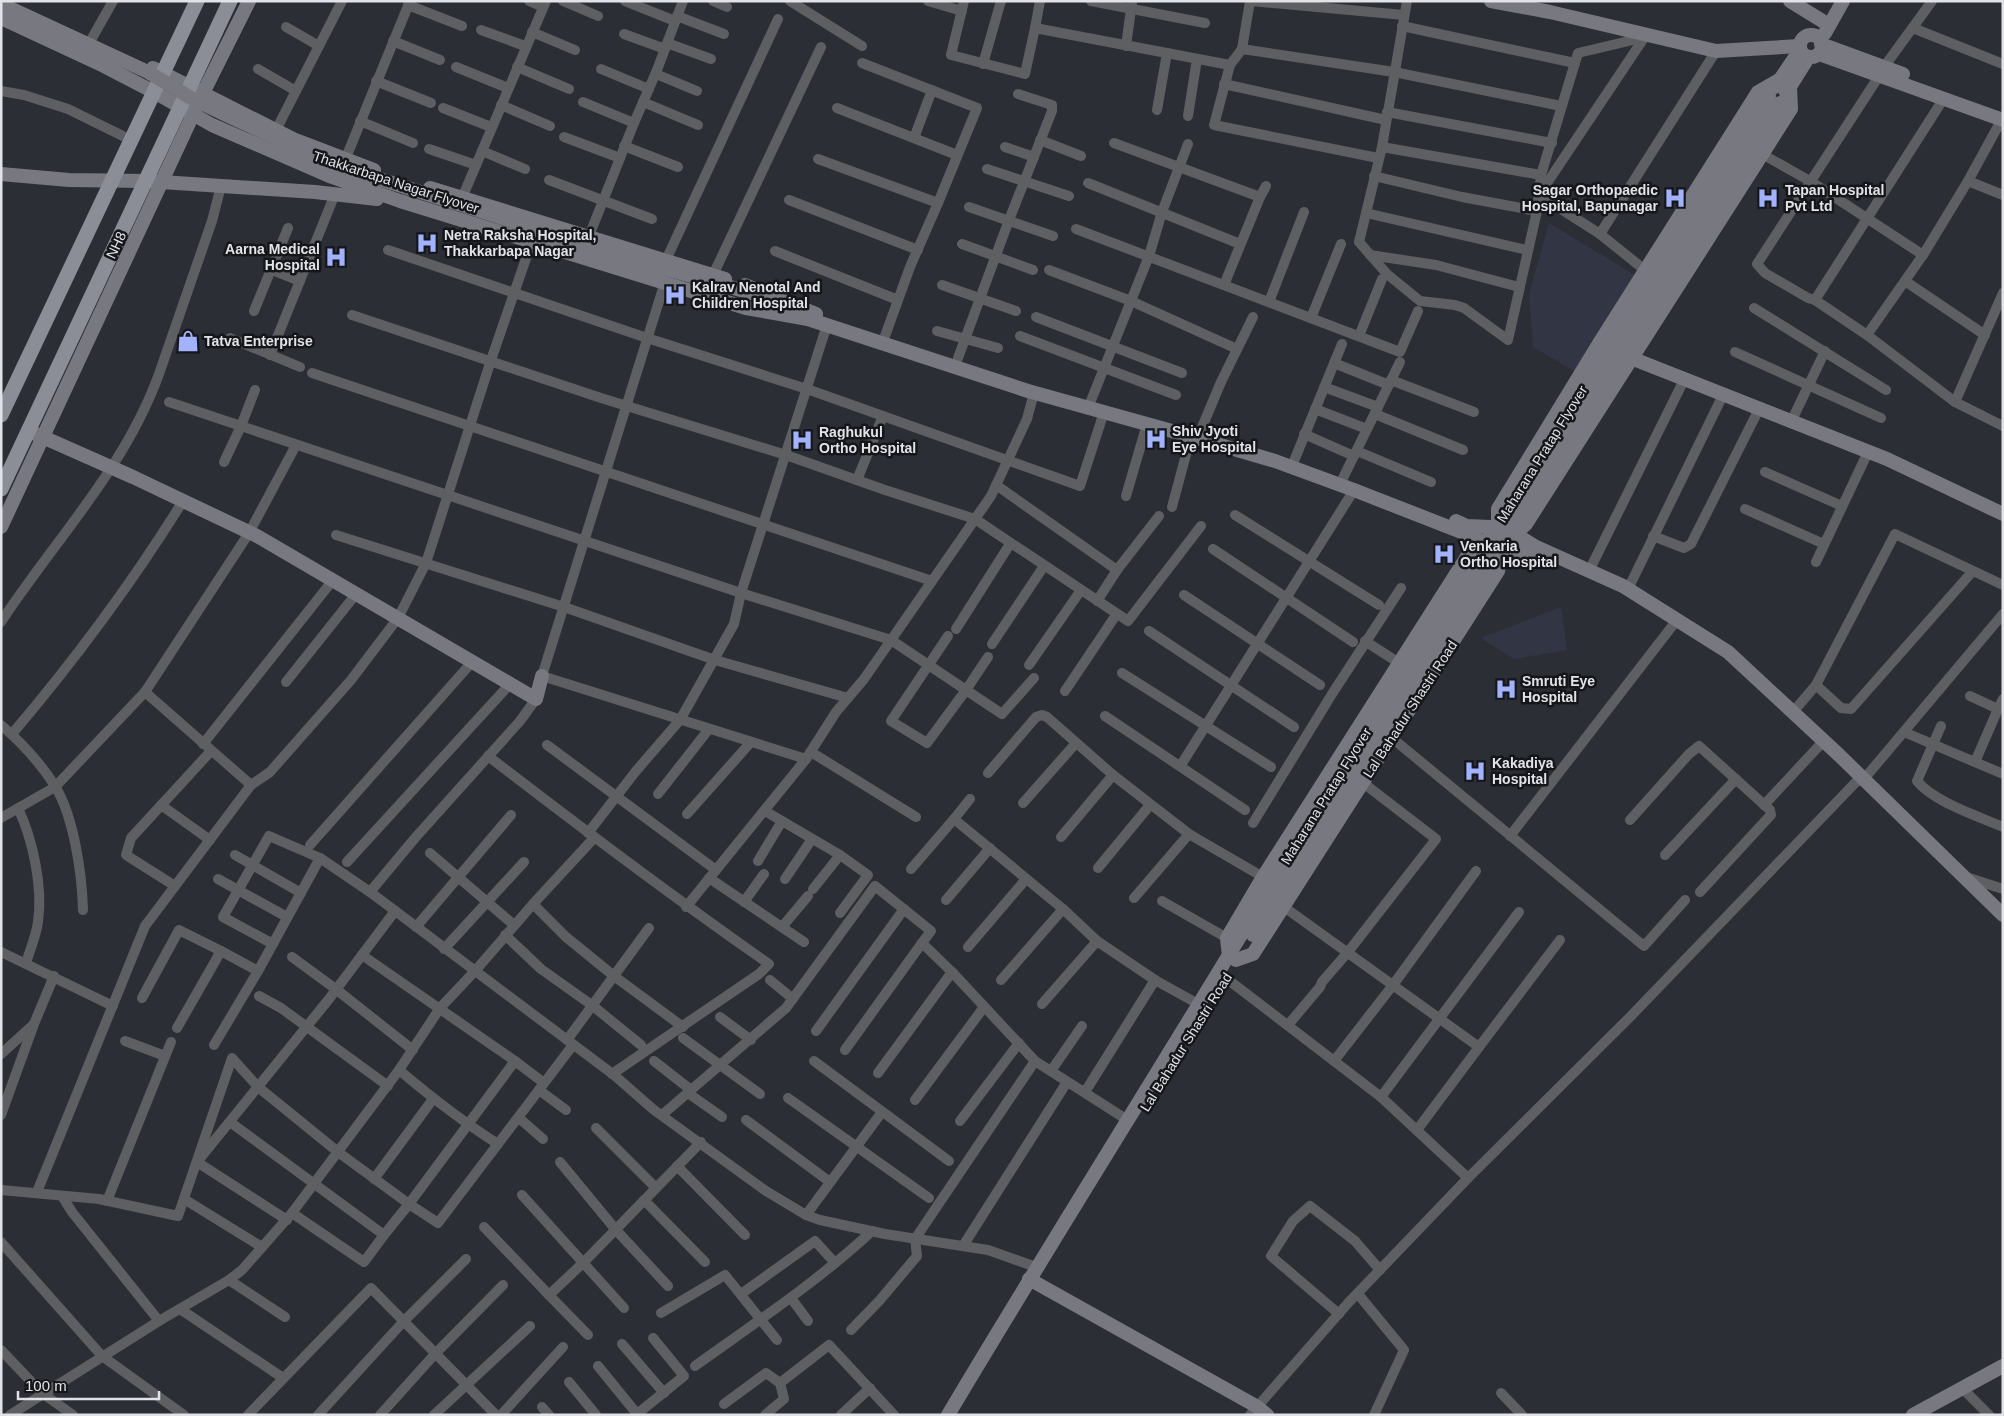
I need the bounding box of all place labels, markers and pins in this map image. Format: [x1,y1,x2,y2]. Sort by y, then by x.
place label: Sagar Orthopaedic Hospital, Bapunagar [1522,182,1659,214]
place label: Tapan Hospital Pvt Ltd [1785,182,1884,214]
hospital icon: Sagar Orthopaedic Hospital, Bapunagar [1662,185,1688,211]
hospital icon: Tapan Hospital Pvt Ltd [1755,185,1781,211]
place label: Netra Raksha Hospital, Thakkarbapa Nagar [444,227,597,259]
hospital icon: Netra Raksha Hospital, Thakkarbapa Nagar [414,230,440,256]
place label: Aarna Medical Hospital [225,241,320,273]
hospital icon: Aarna Medical Hospital [323,244,349,270]
place label: Kalrav Nenotal And Children Hospital [692,279,821,311]
hospital icon: Kalrav Nenotal And Children Hospital [662,282,688,308]
shop icon: Tatva Enterprise [175,328,201,354]
place label: Tatva Enterprise [204,333,313,349]
place label: Shiv Jyoti Eye Hospital [1172,423,1256,455]
place label: Raghukul Ortho Hospital [819,424,916,456]
hospital icon: Shiv Jyoti Eye Hospital [1143,426,1169,452]
hospital icon: Raghukul Ortho Hospital [789,427,815,453]
place label: Venkaria Ortho Hospital [1460,538,1557,570]
hospital icon: Venkaria Ortho Hospital [1431,541,1457,567]
place label: Smruti Eye Hospital [1522,673,1595,705]
hospital icon: Smruti Eye Hospital [1493,676,1519,702]
place label: Kakadiya Hospital [1492,755,1554,787]
hospital icon: Kakadiya Hospital [1462,758,1488,784]

